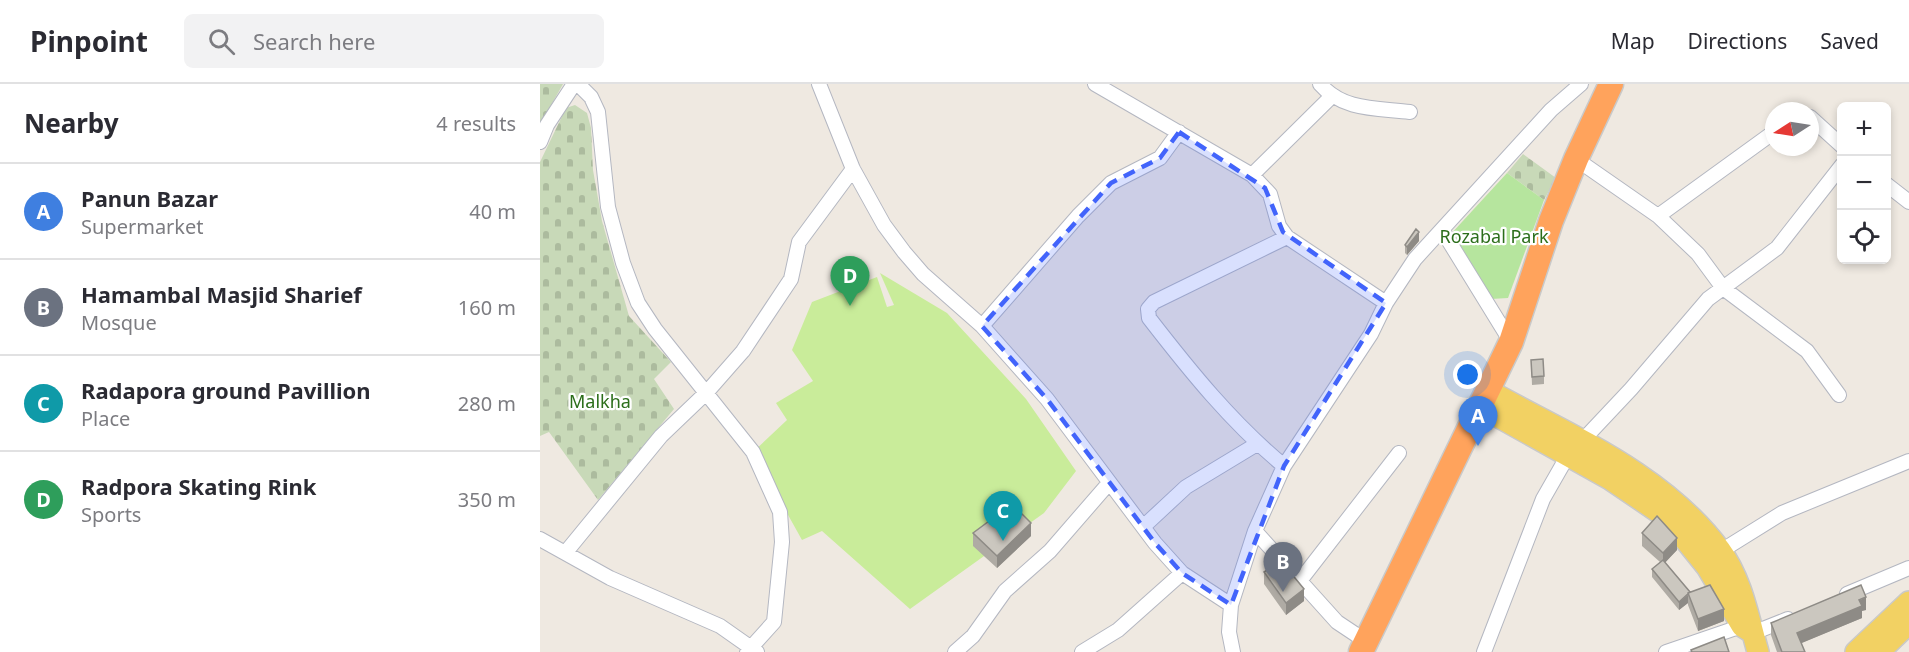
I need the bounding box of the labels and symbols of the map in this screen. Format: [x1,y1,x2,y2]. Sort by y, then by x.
north arrow [1765,102,1819,156]
park label: Rozabal Park [1440,224,1549,248]
pin: D [830,256,870,306]
your location [1453,360,1482,389]
park label: Malkha [569,389,631,413]
pin: A [1458,396,1498,446]
pin: C [984,492,1022,541]
pin: B [1264,542,1302,592]

